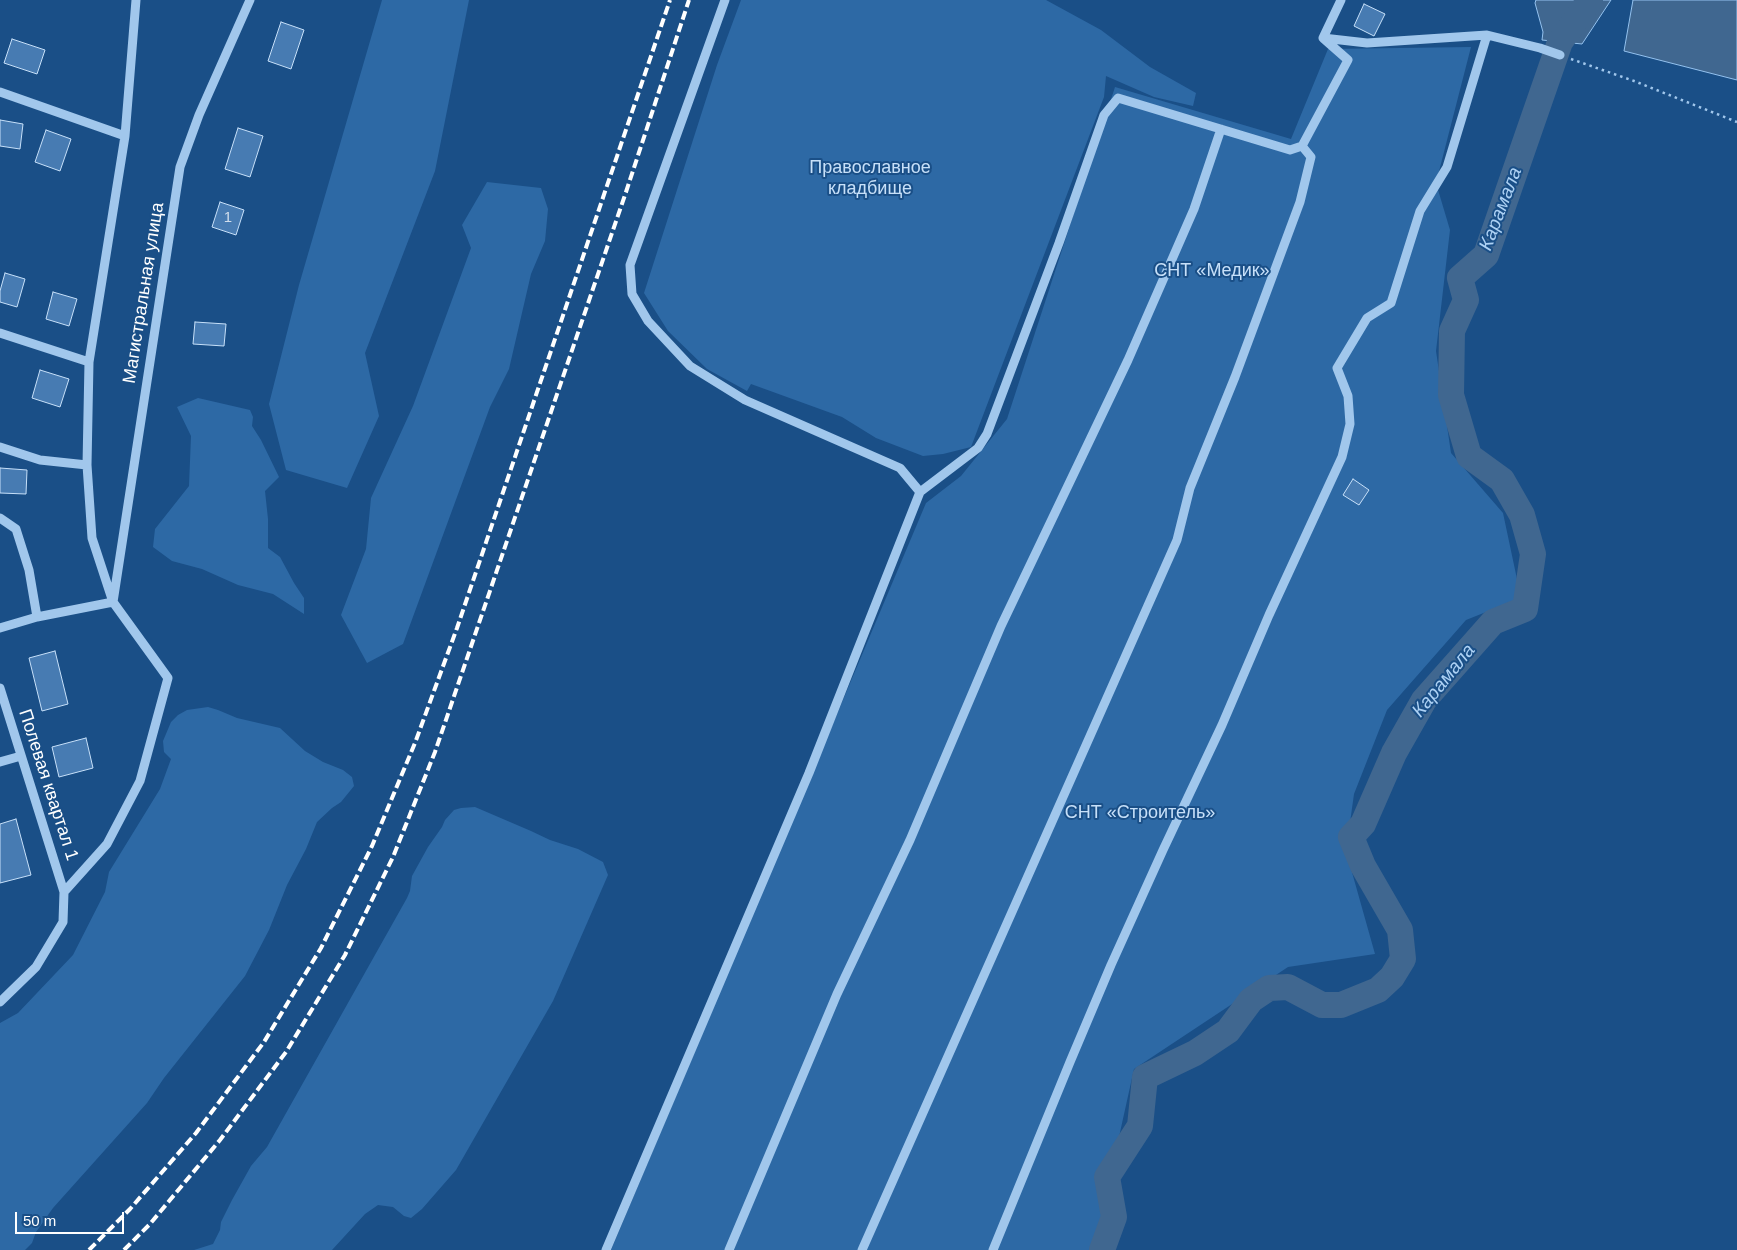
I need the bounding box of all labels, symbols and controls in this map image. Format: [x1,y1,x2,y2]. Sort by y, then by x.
park label: Православное кладбище [809,157,931,200]
water label: Карамала [1475,164,1527,254]
street label: Магистральная улица [119,201,169,385]
house number: 1 [224,209,232,227]
park label: СНТ «Медик» [1154,260,1270,282]
water label: Карамала [1408,640,1480,722]
street label: Полевая квартал 1 [13,707,83,863]
park label: СНТ «Строитель» [1065,802,1215,824]
scale bar [18,1202,126,1234]
text: 50 m [23,1212,56,1229]

